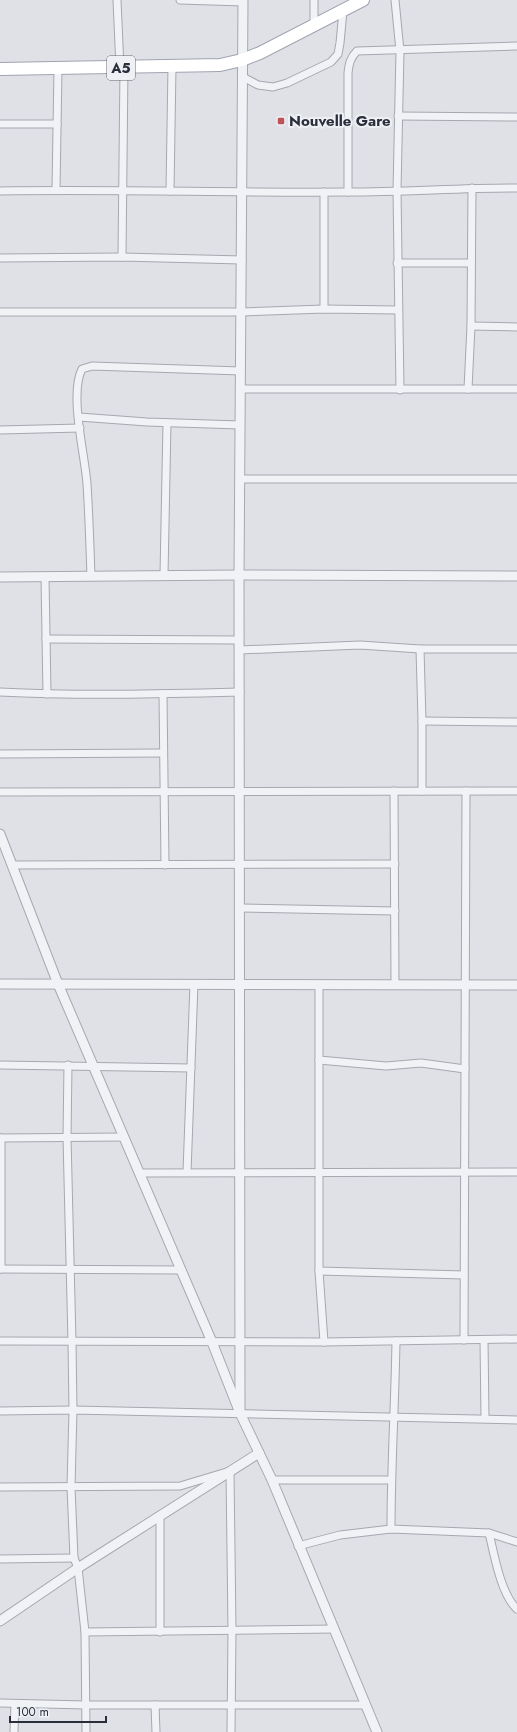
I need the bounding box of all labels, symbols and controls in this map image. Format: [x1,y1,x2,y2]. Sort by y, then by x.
road number: A5 [107,56,135,80]
place label: Nouvelle Gare [289,110,391,132]
marker: Nouvelle Gare [276,116,286,126]
scale bar [10,1698,106,1724]
text: 100 m [16,1703,49,1721]

